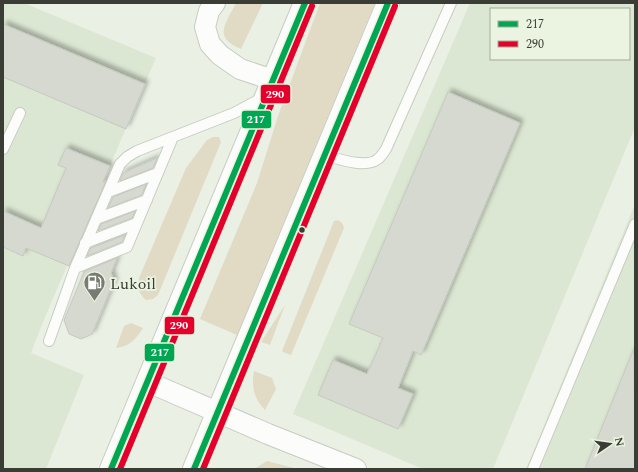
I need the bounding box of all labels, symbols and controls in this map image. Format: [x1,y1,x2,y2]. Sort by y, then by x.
legend [490,8,630,60]
text: 217 [526,15,544,34]
text: 290 [526,35,544,54]
line badge: 290 [260,84,291,104]
text: 290 [266,86,284,103]
line badge: 217 [241,110,272,129]
text: 217 [247,111,265,128]
unlabelled marker [297,225,307,235]
fuel station icon: Lukoil [81,270,107,303]
place label: Lukoil [110,272,156,296]
line badge: 290 [164,316,195,335]
text: 290 [170,317,188,334]
line badge: 217 [144,343,175,362]
text: 217 [151,344,169,361]
north arrow [590,424,630,464]
text: N [610,436,629,448]

